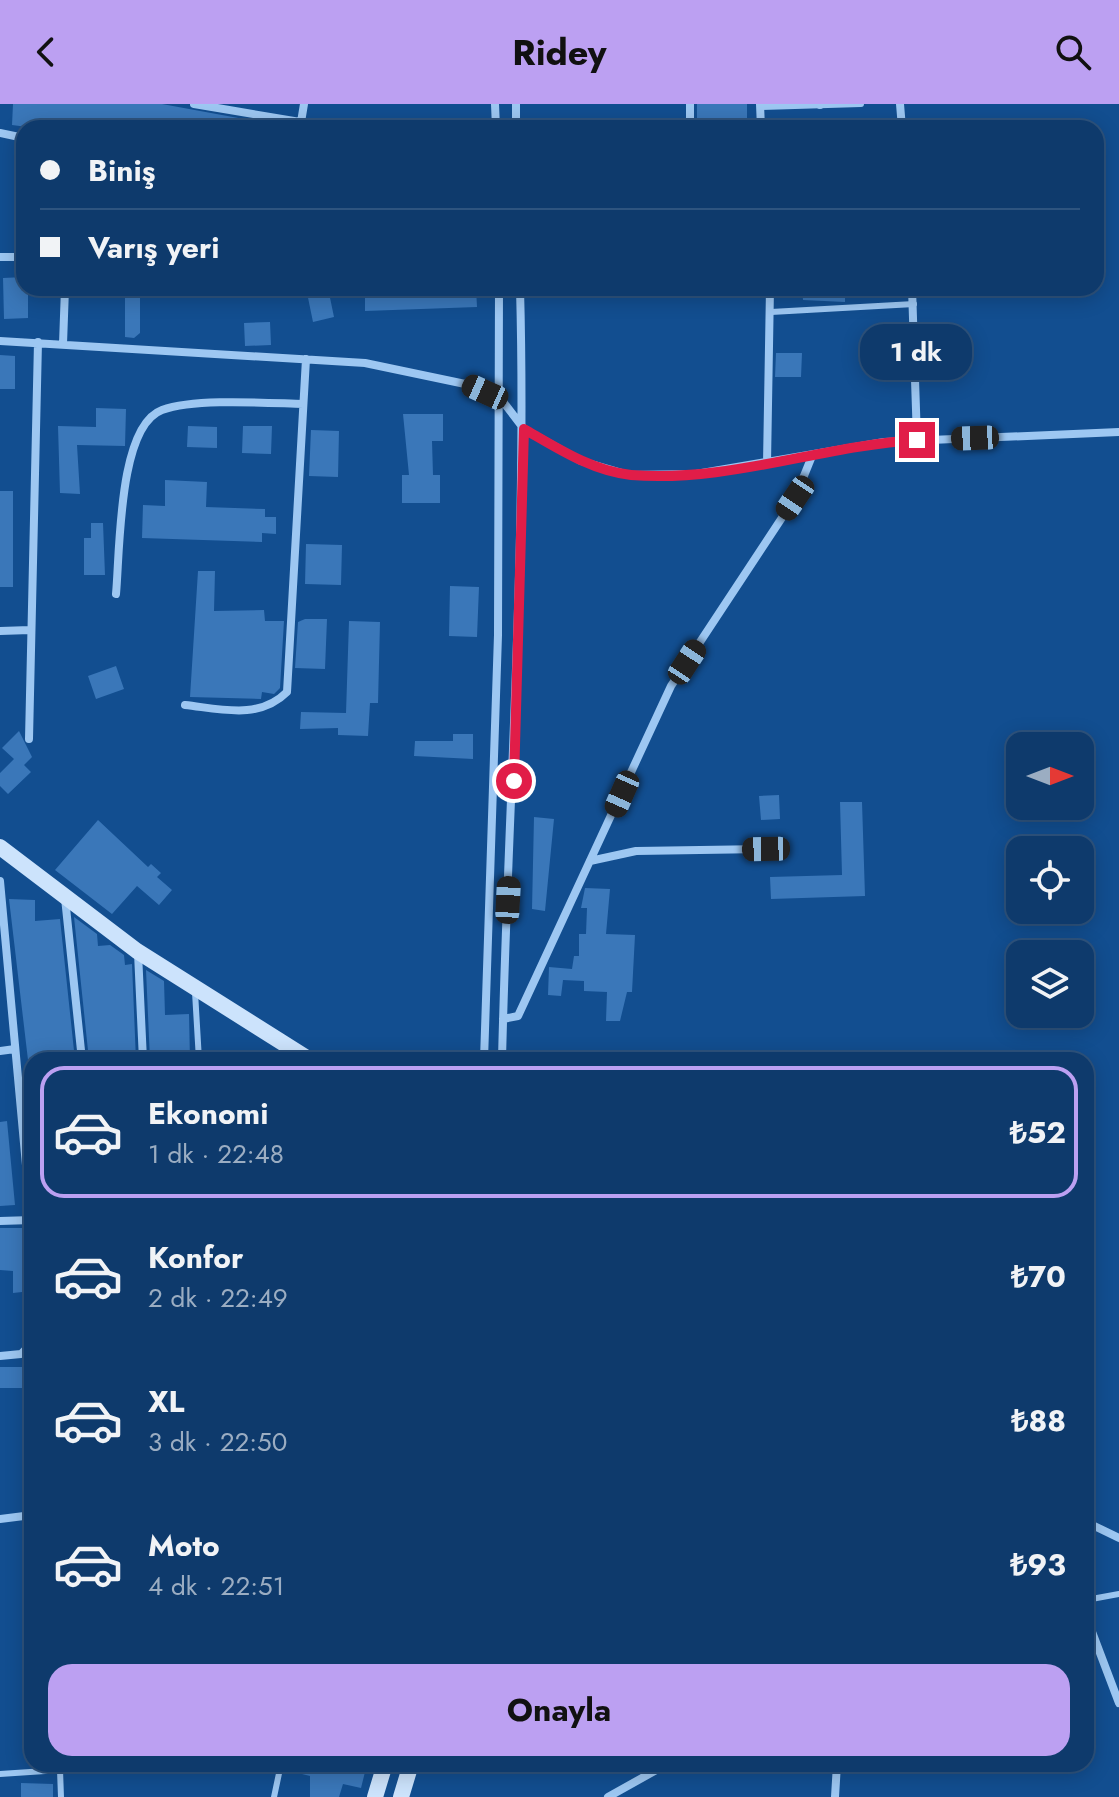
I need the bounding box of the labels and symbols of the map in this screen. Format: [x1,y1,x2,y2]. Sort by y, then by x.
callout: 1 dk [861,324,973,380]
car [458,371,512,413]
route end [899,422,935,458]
car [951,425,999,451]
car [772,471,818,525]
car [664,635,710,689]
north arrow [1006,732,1094,820]
route start [496,763,532,799]
car [601,767,643,821]
car [742,837,790,861]
car [495,875,521,925]

